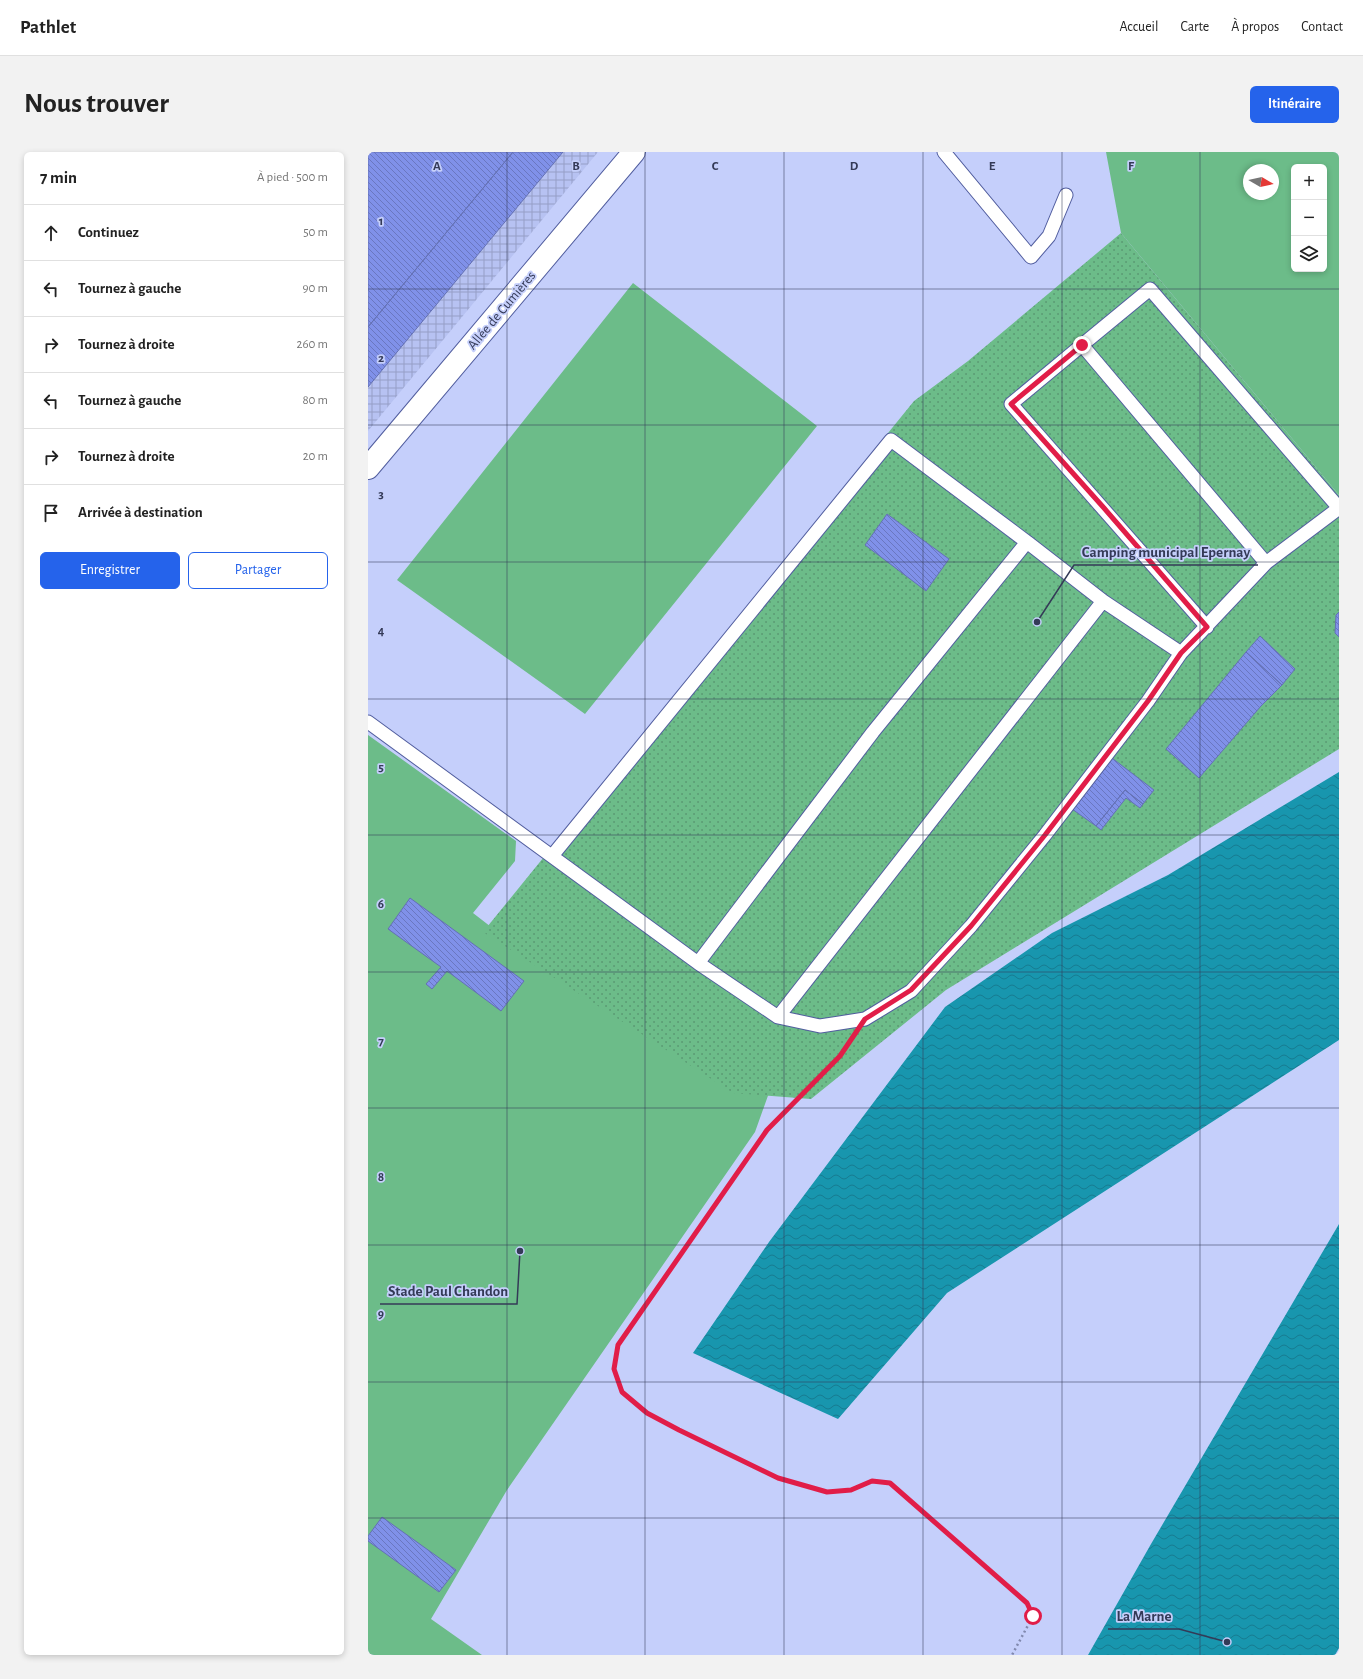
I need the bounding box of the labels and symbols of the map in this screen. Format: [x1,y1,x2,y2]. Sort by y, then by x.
text: A [433,160,441,173]
text: B [572,160,580,173]
text: C [712,160,719,173]
text: D [850,160,859,173]
text: E [989,160,996,173]
text: F [1128,160,1135,173]
north arrow [1243,164,1279,200]
text: 1 [379,215,383,228]
street label: Allée de Cumières [465,269,538,352]
route end [1073,336,1091,354]
text: 2 [378,352,384,365]
text: 3 [378,488,384,501]
callout: Camping municipal Epernay [1074,538,1258,565]
text: Camping municipal Epernay [1082,545,1250,560]
text: 4 [378,625,385,638]
text: 5 [378,761,384,774]
text: 6 [378,898,384,911]
text: 7 [378,1035,384,1048]
text: 8 [378,1171,384,1184]
callout: Stade Paul Chandon [380,1277,517,1304]
text: Stade Paul Chandon [388,1284,508,1299]
text: 9 [378,1308,384,1321]
callout: La Marne [1108,1602,1179,1629]
route start [1024,1607,1042,1625]
text: La Marne [1116,1609,1172,1624]

